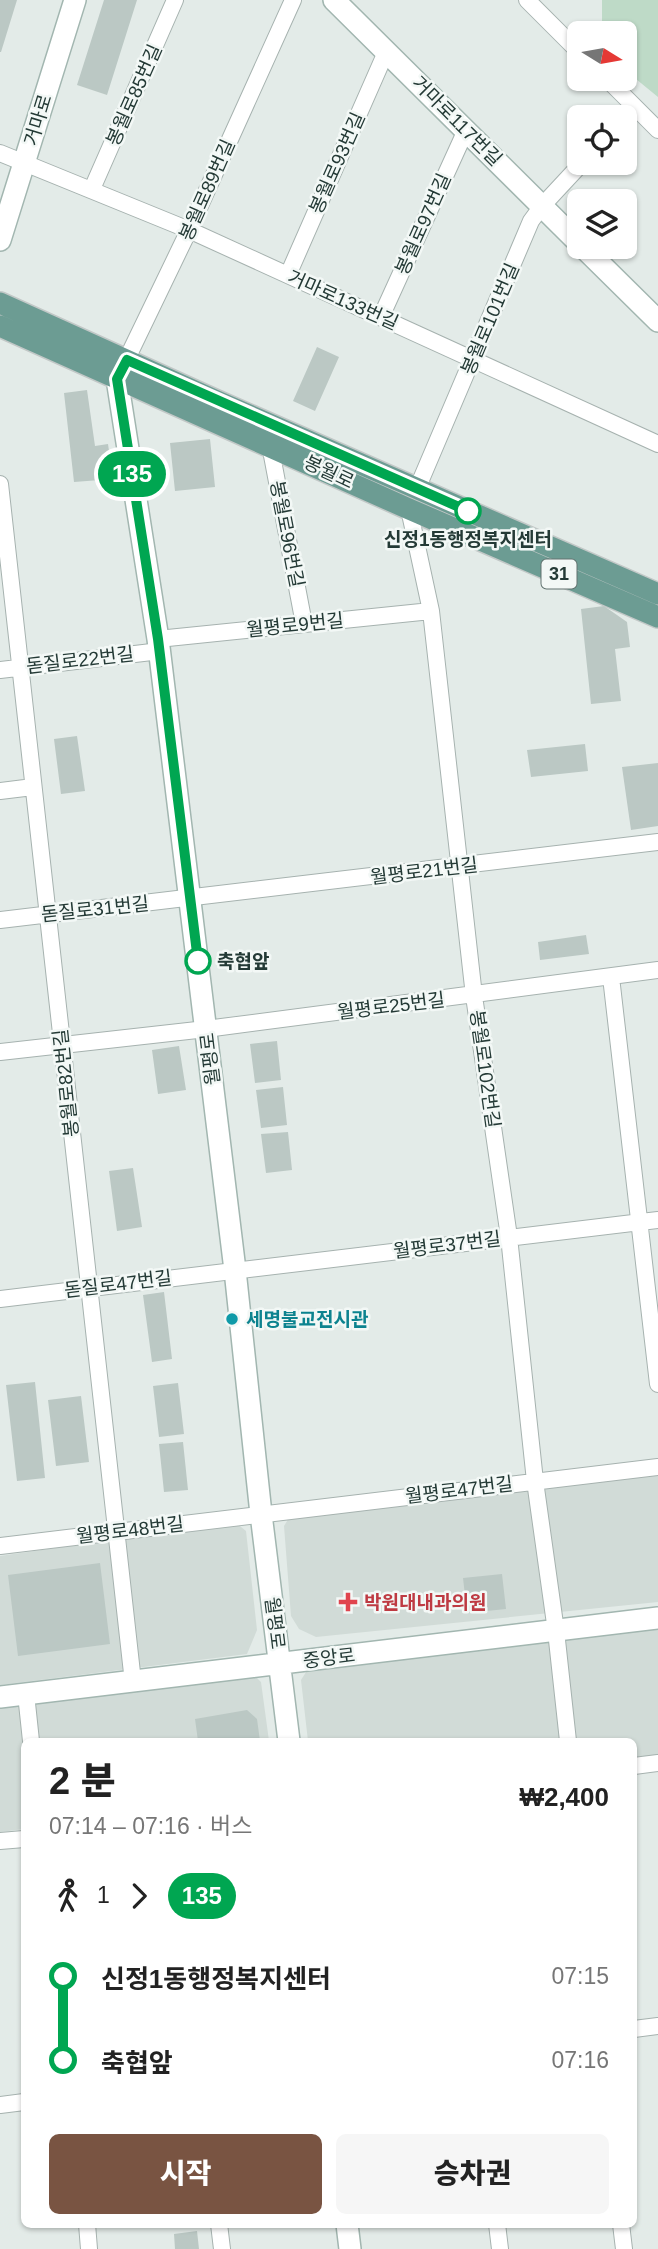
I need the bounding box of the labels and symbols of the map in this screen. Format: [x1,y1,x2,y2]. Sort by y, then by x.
north arrow [567,21,637,91]
street label: 봉월로85번길 [102,41,166,149]
street label: 거마로117번길 [408,72,506,170]
street label: 거마로 [20,92,56,148]
street label: 봉월로93번길 [305,109,369,217]
street label: 봉월로89번길 [175,136,239,244]
street label: 봉월로97번길 [391,170,455,278]
street label: 봉월로101번길 [457,260,523,378]
street label: 거마로133번길 [284,266,402,334]
line badge: 135 [92,451,172,497]
street label: 봉월로 [301,451,357,493]
street label: 봉월로96번길 [266,479,308,589]
marker: 신정1동행정복지센터 [455,498,481,524]
place label: 신정1동행정복지센터 [384,529,552,550]
road number: 31 [542,560,576,588]
street label: 월평로9번길 [245,609,345,641]
street label: 돋질로22번길 [25,643,135,677]
street label: 월평로21번길 [369,854,479,888]
street label: 돋질로31번길 [40,893,150,925]
marker: 축협앞 [185,948,211,974]
place label: 축협앞 [217,951,269,972]
street label: 월평로25번길 [336,989,446,1023]
street label: 봉월로102번길 [466,1009,504,1129]
street label: 봉월로82번길 [50,1028,82,1138]
street label: 월평로 [196,1032,224,1086]
street label: 월평로37번길 [392,1228,502,1262]
street label: 돋질로47번길 [63,1267,173,1301]
place label: 세명불교전시관 [246,1309,369,1330]
marker: 세명불교전시관 [224,1311,240,1327]
street label: 월평로47번길 [404,1473,514,1507]
street label: 월평로48번길 [75,1513,185,1547]
marker: 박원대내과의원 [338,1592,358,1612]
place label: 박원대내과의원 [364,1592,486,1613]
street label: 월평로 [261,1596,289,1650]
street label: 중앙로 [302,1644,356,1672]

